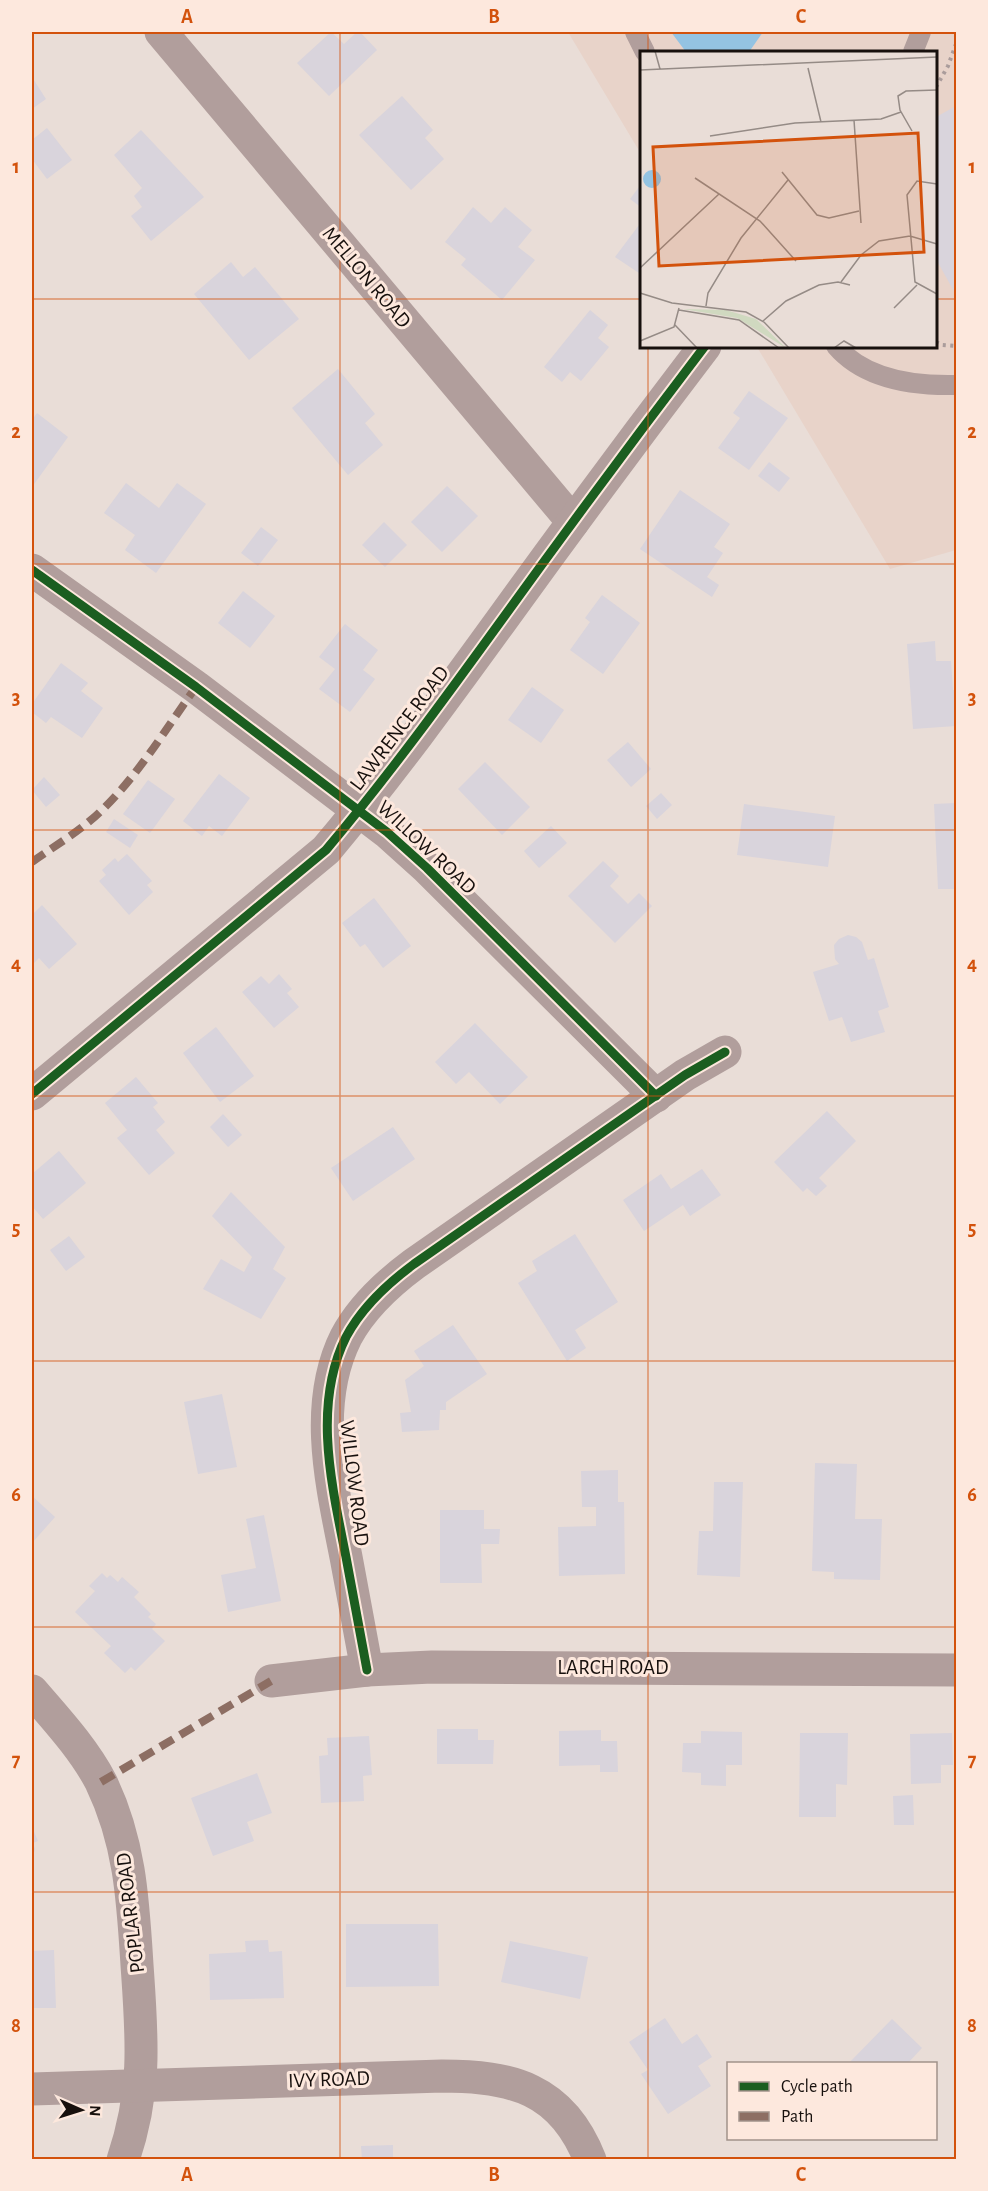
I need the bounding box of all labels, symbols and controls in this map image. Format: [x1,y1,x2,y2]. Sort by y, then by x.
text: A [181,7,193,27]
text: B [488,7,500,27]
text: C [796,7,807,27]
inset map [640,51,937,348]
text: 1 [12,157,20,177]
text: 1 [968,157,976,177]
street label: MELLON ROAD [318,223,415,332]
text: 2 [11,422,21,442]
text: 2 [967,422,977,442]
street label: LAWRENCE ROAD [346,662,453,794]
text: 3 [12,688,20,708]
text: 3 [968,688,976,708]
street label: WILLOW ROAD [373,797,480,898]
text: 4 [11,954,21,974]
text: 4 [967,954,977,974]
text: 5 [12,1219,20,1239]
text: 5 [968,1219,976,1239]
street label: WILLOW ROAD [336,1419,373,1547]
text: 6 [11,1485,21,1505]
text: 6 [967,1485,977,1505]
street label: LARCH ROAD [557,1657,669,1678]
text: 7 [12,1750,21,1770]
text: 7 [968,1750,977,1770]
street label: POPLAR ROAD [113,1851,148,1974]
text: 8 [11,2016,21,2036]
text: 8 [967,2016,977,2036]
legend [727,2062,937,2140]
street label: IVY ROAD [288,2068,370,2091]
text: Cycle path [781,2078,853,2096]
north arrow [51,2080,111,2140]
text: N [87,2105,103,2117]
text: Path [781,2108,813,2126]
text: A [181,2165,193,2185]
text: B [488,2165,500,2185]
text: C [796,2165,807,2185]

